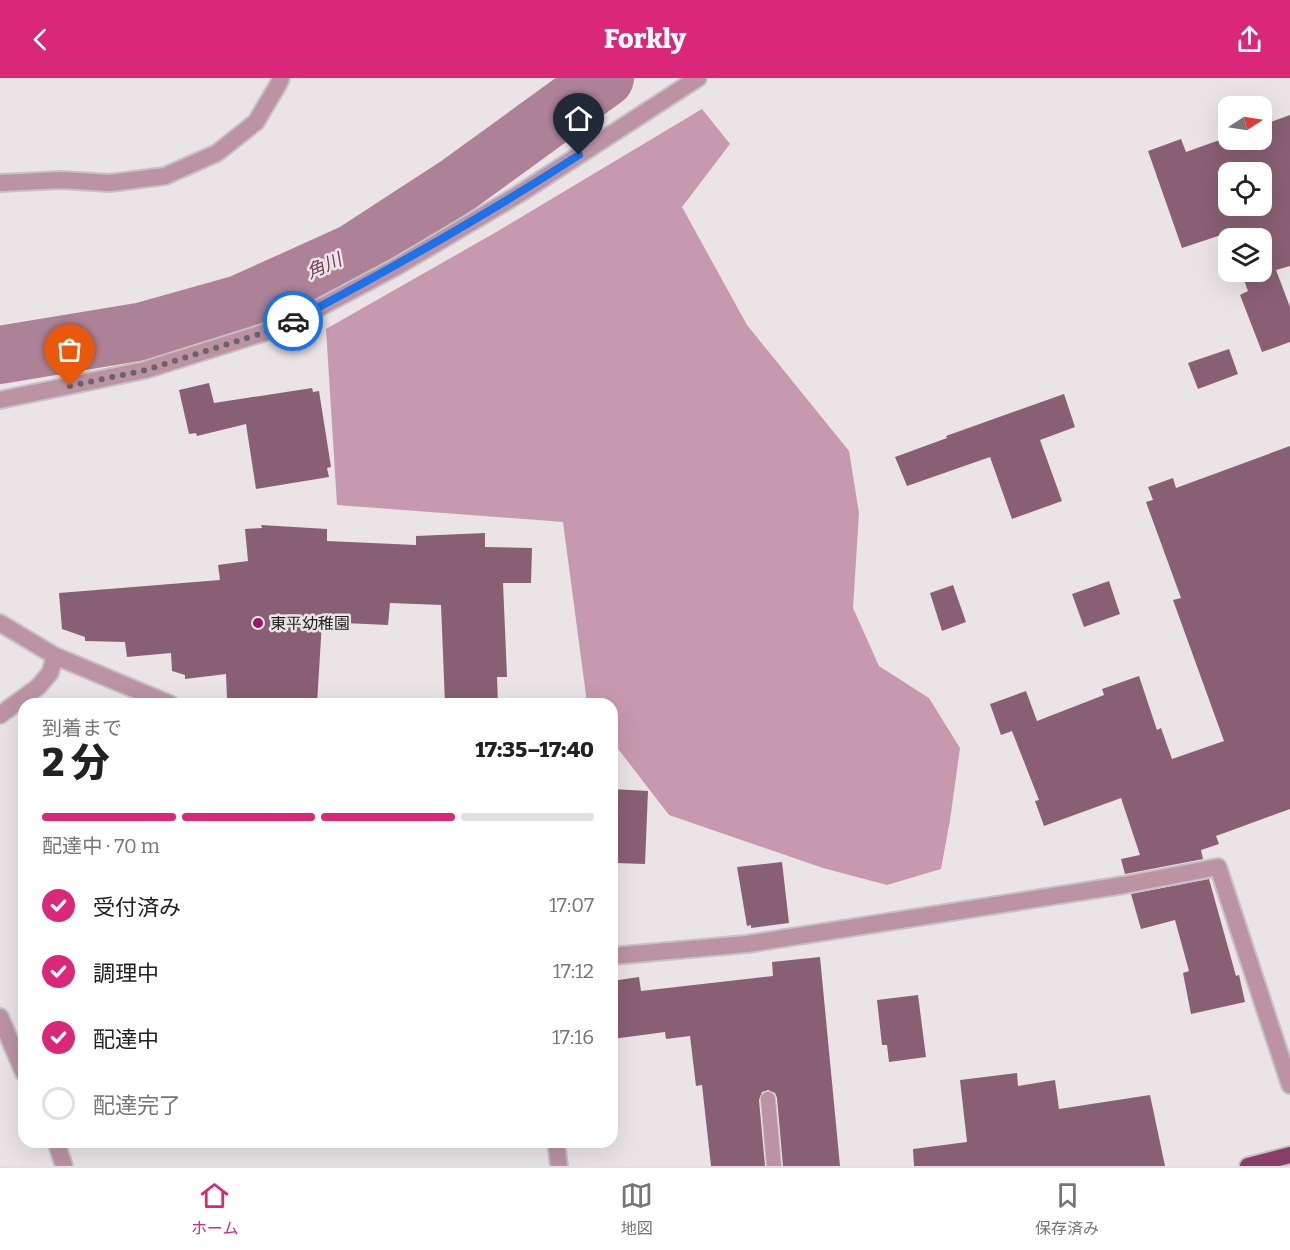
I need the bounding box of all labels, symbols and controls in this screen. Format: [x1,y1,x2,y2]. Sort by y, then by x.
icon: back [24,23,57,56]
text: Forkly [604,23,686,55]
icon: share [1233,23,1266,56]
pin [553,93,604,155]
north arrow [1218,96,1272,150]
map controls [1218,96,1272,282]
icon: home [562,102,595,135]
button: locate [1218,162,1272,216]
button: layers [1218,228,1272,282]
water label: 角川 [303,248,347,283]
courier [263,291,323,351]
icon: car [277,305,310,338]
pin [44,324,95,386]
icon: bag [53,333,86,366]
place label: 東平幼稚園 [270,614,350,633]
marker: 東平幼稚園 [251,616,265,630]
text: 到着まで [42,716,122,740]
text: 17:35–17:40 [475,736,594,763]
text: 2 分 [42,740,110,786]
text: 配達中 · 70 m [42,834,160,858]
icon: check [42,889,75,922]
text: 17:07 [549,893,594,917]
text: 受付済み [93,894,181,921]
icon: check [42,955,75,988]
text: 17:12 [553,959,594,983]
text: 調理中 [93,960,159,987]
icon: check [42,1021,75,1054]
text: 17:16 [552,1025,594,1049]
text: 配達中 [93,1026,159,1053]
text: 配達完了 [93,1092,181,1119]
tab: ホーム [191,1179,238,1239]
tab: 地図 [620,1179,653,1239]
tab: 保存済み [1035,1179,1099,1239]

